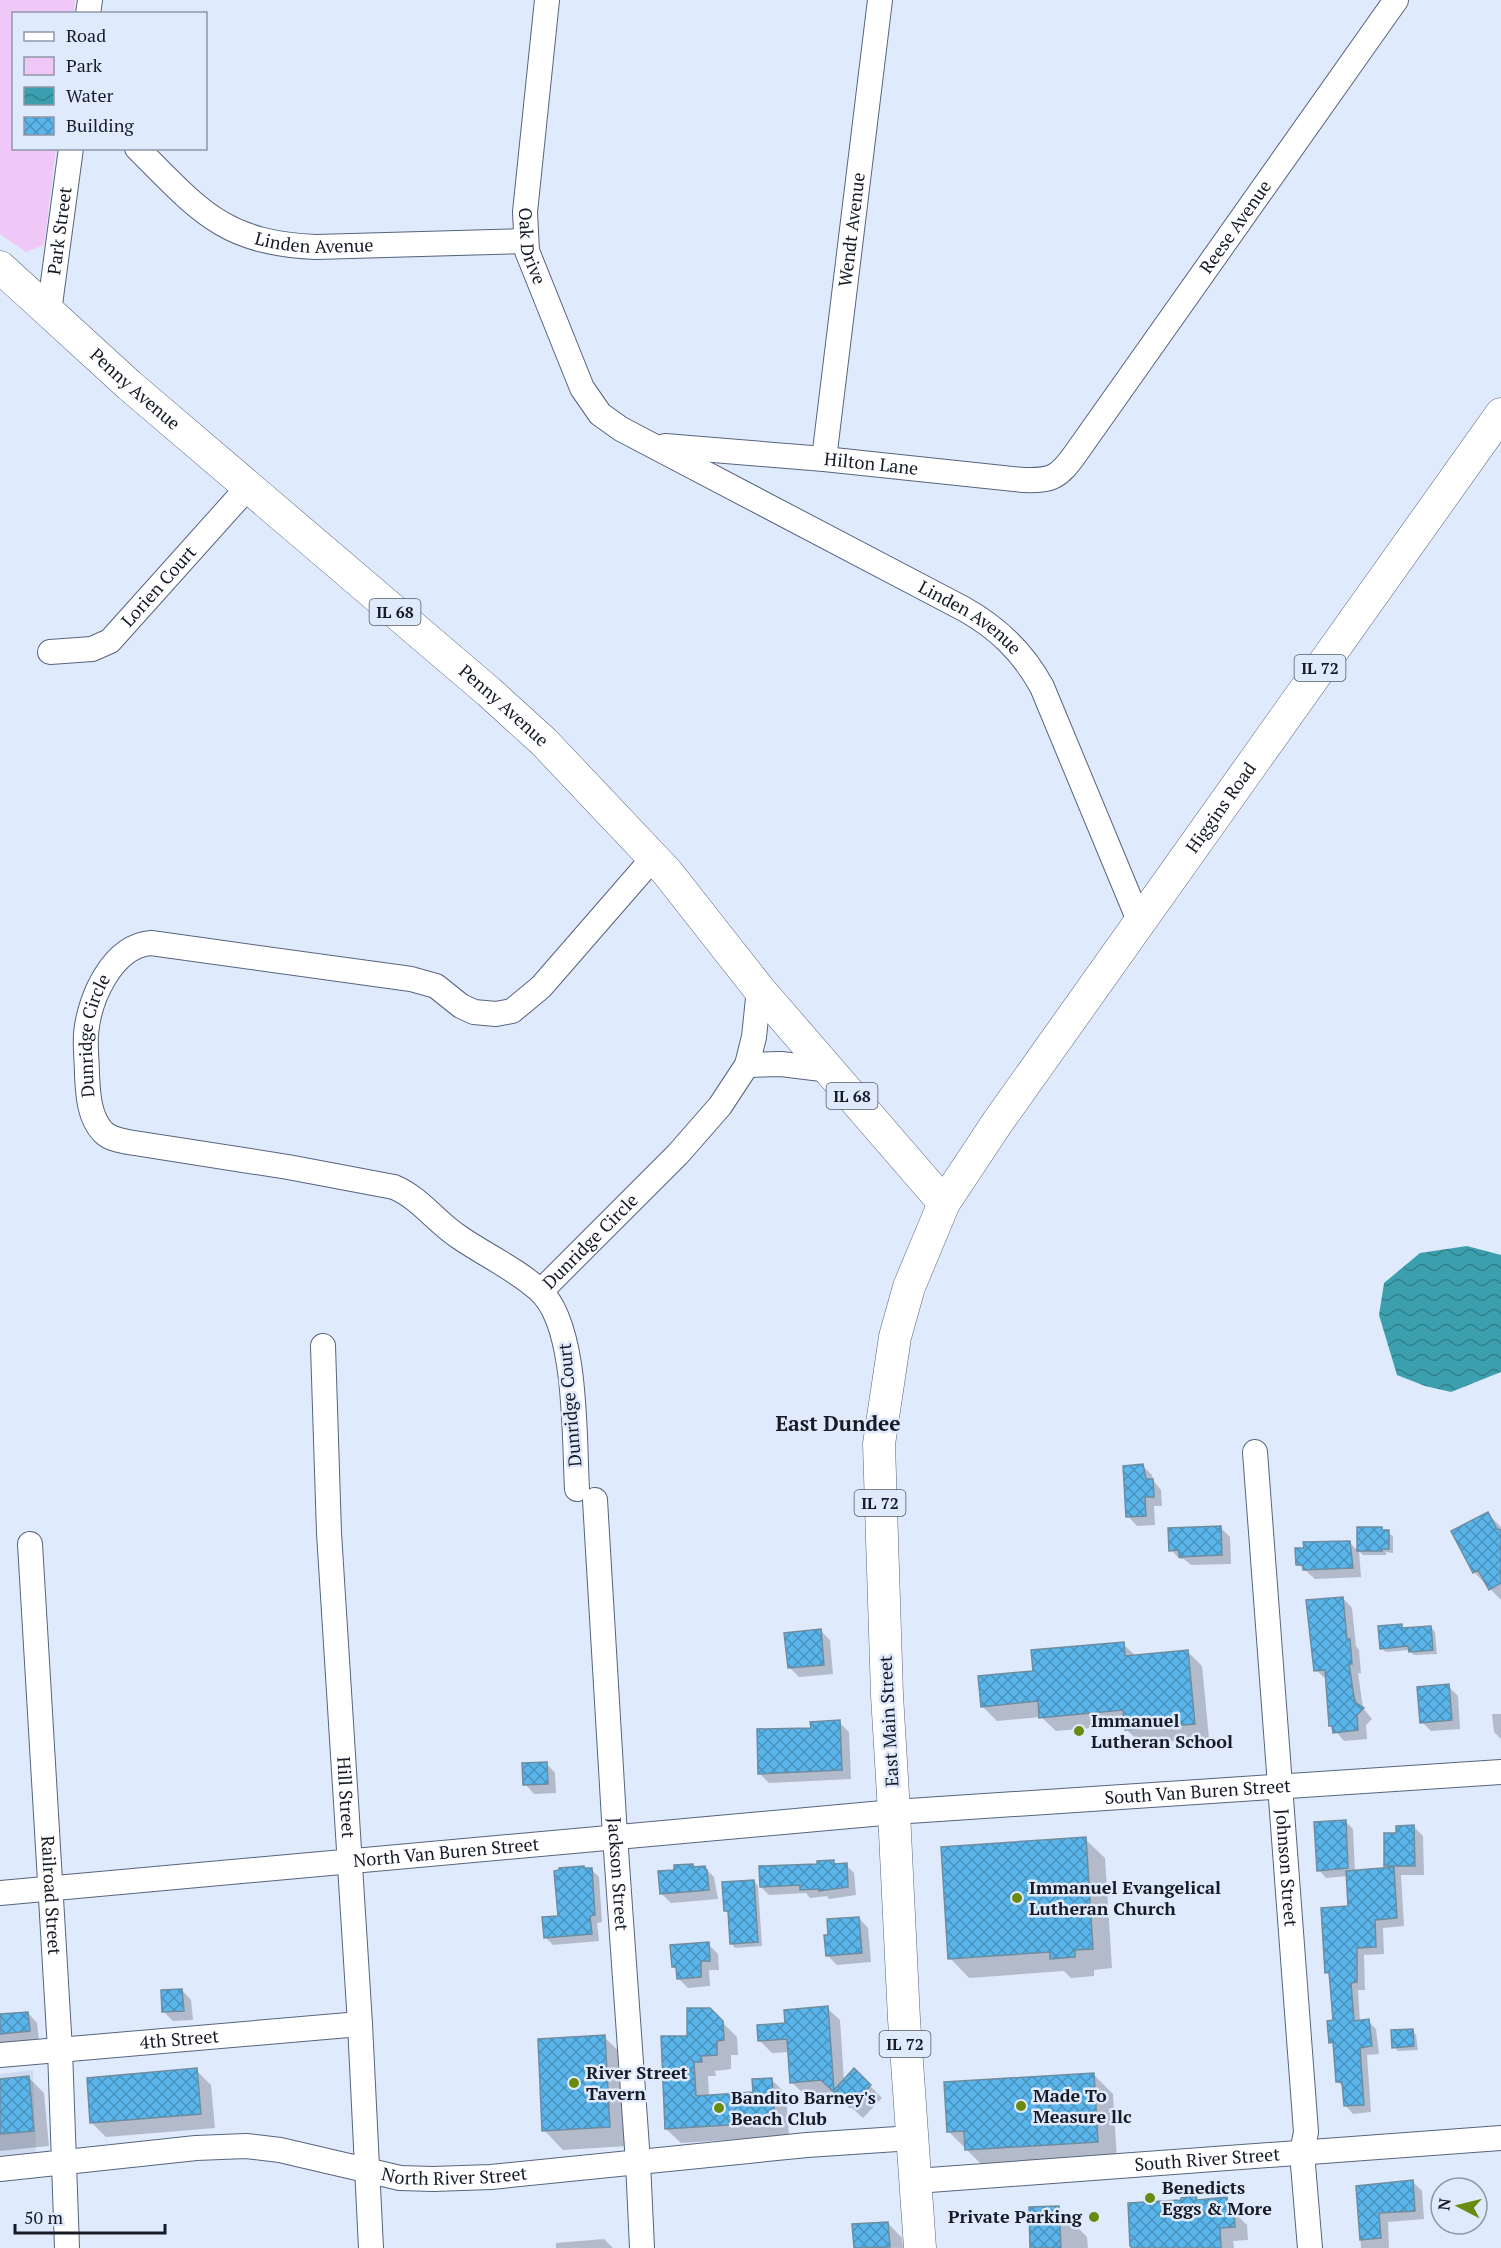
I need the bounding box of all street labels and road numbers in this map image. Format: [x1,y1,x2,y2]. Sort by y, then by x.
street label: Wendt Avenue [832,171,870,288]
street label: Reese Avenue [1194,175,1276,278]
street label: Park Street [41,185,77,276]
street label: Oak Drive [514,207,552,288]
street label: Linden Avenue [253,225,374,258]
street label: Penny Avenue [85,342,186,435]
street label: Hilton Lane [823,446,920,480]
street label: Lorien Court [115,540,201,632]
street label: Linden Avenue [915,574,1027,659]
road number: IL 68 [370,599,420,625]
road number: IL 72 [1294,655,1346,681]
street label: Penny Avenue [454,659,554,752]
street label: Higgins Road [1180,757,1261,857]
street label: Dunridge Circle [73,969,115,1099]
road number: IL 68 [826,1083,878,1109]
street label: Dunridge Circle [537,1188,643,1294]
street label: Dunridge Court [552,1342,586,1468]
road number: IL 72 [854,1490,906,1516]
street label: East Main Street [873,1654,903,1787]
street label: Hill Street [332,1756,361,1839]
street label: South Van Buren Street [1104,1773,1292,1809]
street label: Johnson Street [1271,1808,1304,1928]
street label: Jackson Street [603,1817,635,1932]
street label: North Van Buren Street [352,1831,540,1872]
street label: Railroad Street [36,1835,67,1956]
street label: 4th Street [139,2023,220,2054]
road number: IL 72 [880,2031,930,2057]
street label: South River Street [1134,2141,1281,2176]
street label: North River Street [379,2160,528,2190]

